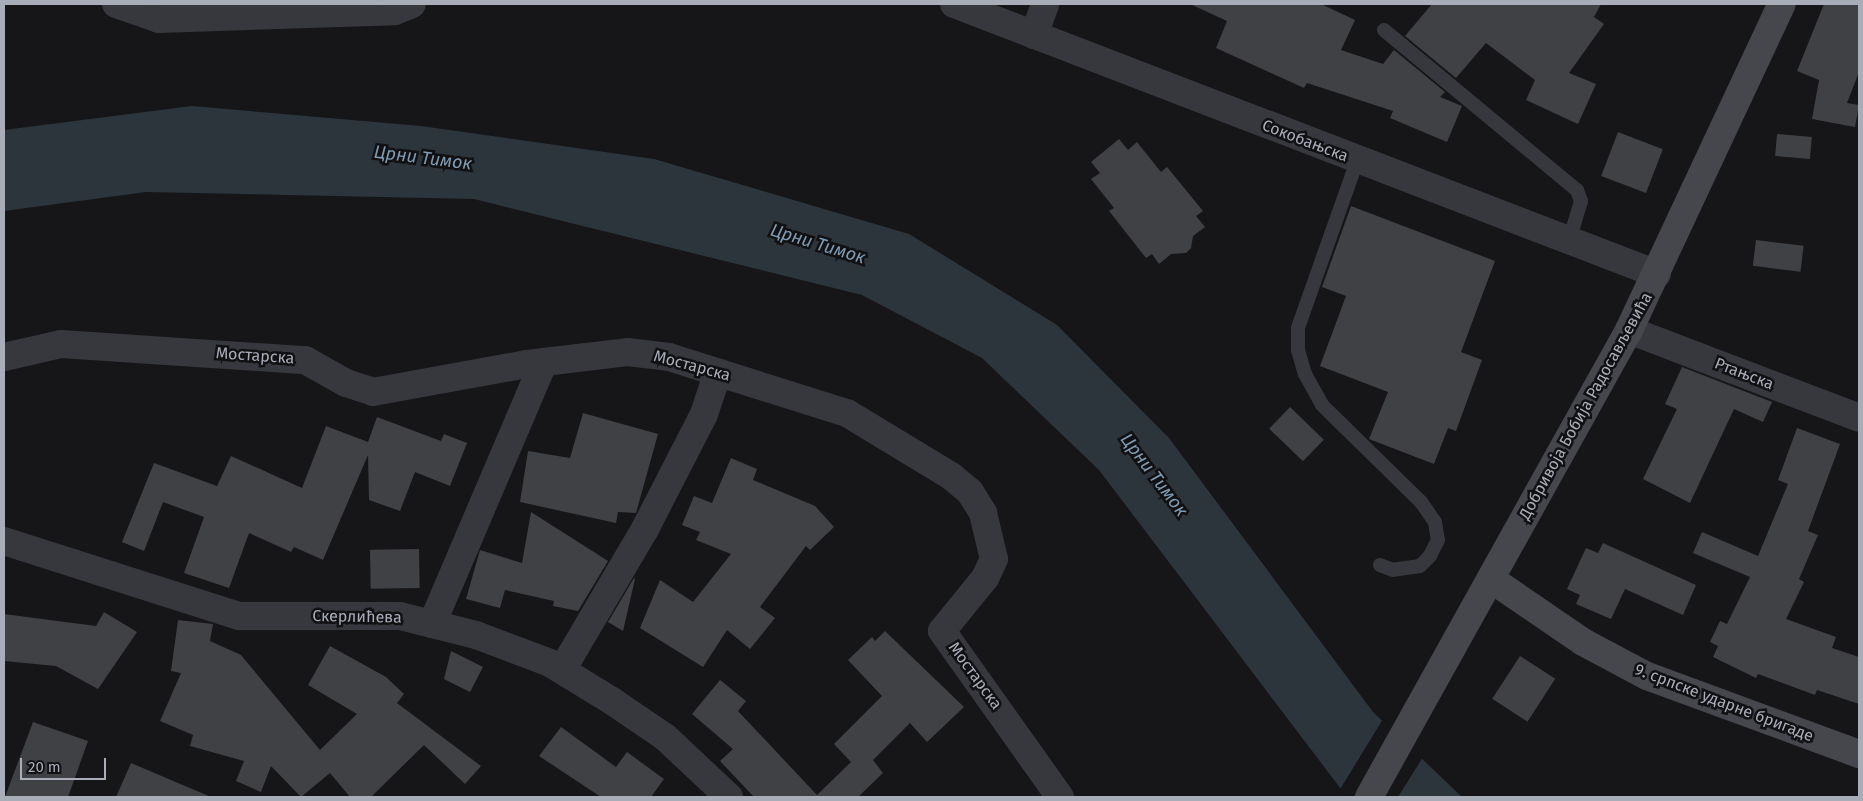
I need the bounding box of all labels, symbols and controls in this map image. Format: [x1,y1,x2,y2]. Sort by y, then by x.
street label: Сокобањска [1259,116,1351,166]
water label: Црни Тимок [373,141,473,175]
water label: Црни Тимок [768,219,868,269]
street label: Добривоја Бобија Радосављевића [1515,289,1657,523]
street label: Мостарска [215,344,295,368]
street label: Мостарска [652,347,732,385]
street label: Ртањска [1712,354,1776,394]
water label: Црни Тимок [1116,429,1192,521]
street label: Скерлићева [312,607,402,627]
street label: Мостарска [944,639,1006,713]
street label: 9. српске ударне бригаде [1632,660,1816,746]
scale bar [22,748,109,780]
text: 20 m [28,758,61,776]

